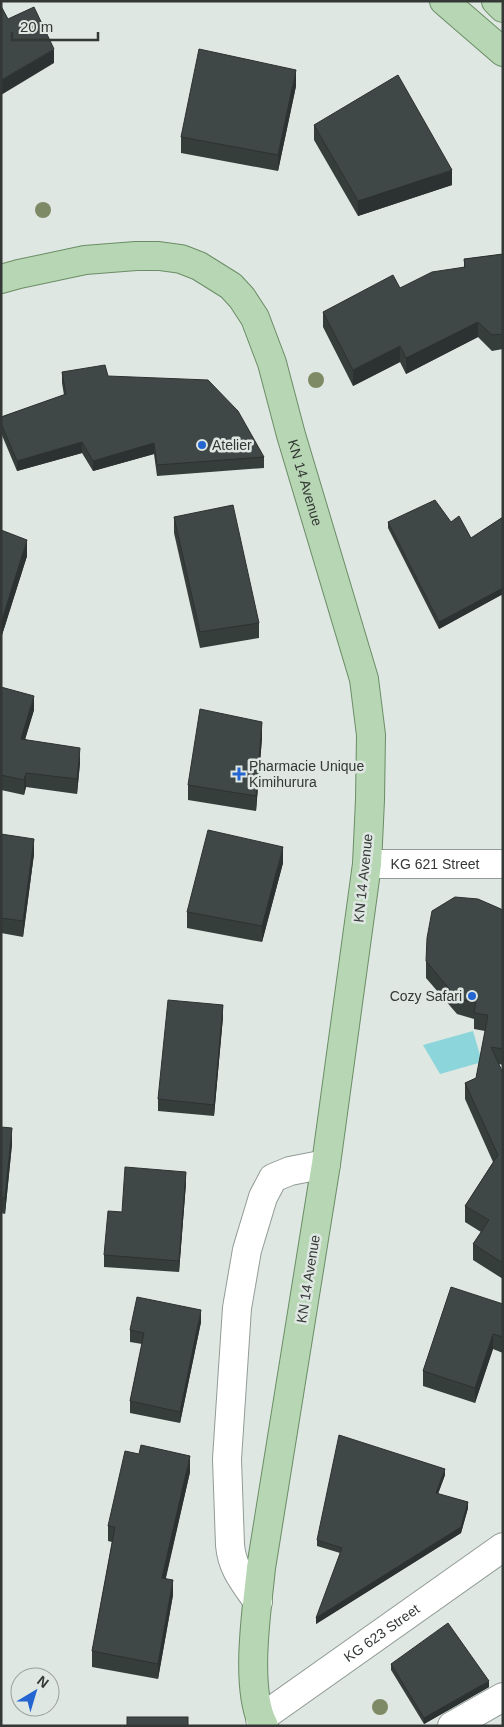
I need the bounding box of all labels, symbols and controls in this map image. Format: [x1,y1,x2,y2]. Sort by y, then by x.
scale bar [12,10,99,42]
text: 20 m [20,18,53,35]
place label: Atelier [212,437,252,453]
street label: KN 14 Avenue [285,438,326,528]
marker: Atelier [196,439,208,451]
place label: Pharmacie Unique Kimihurura [249,758,364,790]
marker: Pharmacie Unique Kimihurura [233,768,245,780]
street label: KN 14 Avenue [350,833,376,923]
street label: KG 621 Street [391,856,480,872]
place label: Cozy Safari [390,988,462,1004]
marker: Cozy Safari [466,990,478,1002]
street label: KN 14 Avenue [293,1233,323,1324]
street label: KG 623 Street [341,1601,423,1665]
north arrow [10,1667,60,1717]
text: N [34,1672,52,1691]

